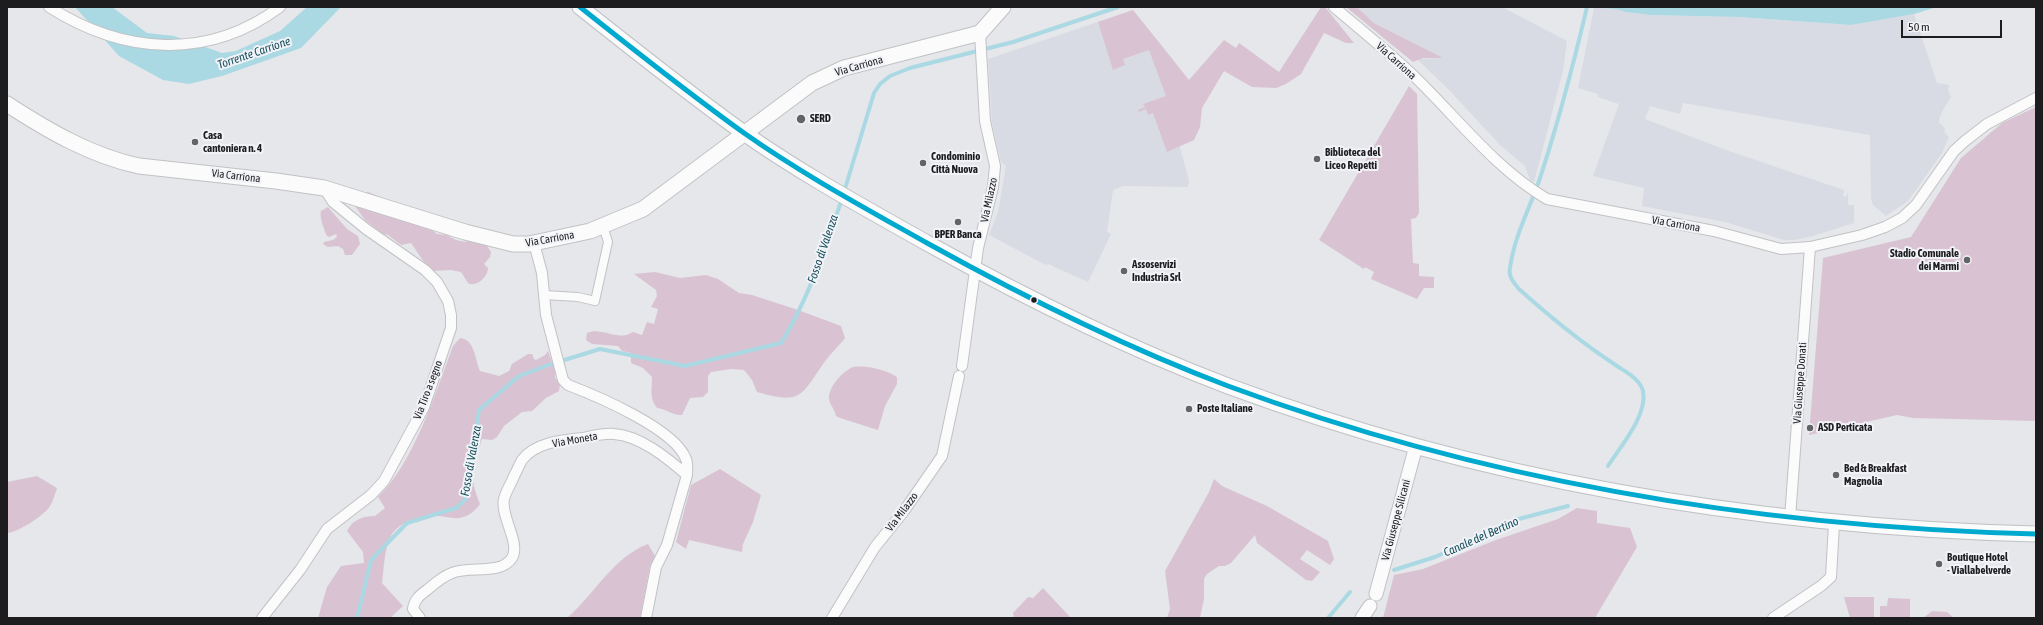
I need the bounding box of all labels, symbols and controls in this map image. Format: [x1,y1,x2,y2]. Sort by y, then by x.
scale bar [1903,12,2004,38]
text: 50 m [1908,20,1930,34]
water label: Torrente Carrione [216,34,292,72]
street label: Via Carriona [1373,40,1419,82]
street label: Via Carriona [834,53,884,79]
place label: SERD [810,112,831,126]
marker: SERD [795,113,807,125]
place label: Casa cantoniera n. 4 [203,129,262,155]
marker: Casa cantoniera n. 4 [190,137,200,147]
place label: Biblioteca del Liceo Repetti [1325,146,1380,172]
place label: Condominio Città Nuova [931,150,980,176]
marker: Biblioteca del Liceo Repetti [1312,154,1322,164]
marker: Condominio Città Nuova [918,158,928,168]
street label: Via Carriona [211,166,261,186]
street label: Via Milazzo [978,176,1000,224]
water label: Fosso di Valenza [805,213,841,285]
street label: Via Carriona [1651,213,1701,235]
marker: BPER Banca [953,217,963,227]
street label: Via Carriona [525,228,575,250]
place label: BPER Banca [934,228,982,242]
place label: Stadio Comunale dei Marmi [1890,247,1959,273]
marker: Stadio Comunale dei Marmi [1962,255,1972,265]
place label: Assoservizi Industria Srl [1132,258,1181,284]
marker: Assoservizi Industria Srl [1119,266,1129,276]
unlabelled marker [1029,295,1039,305]
street label: Via Giuseppe Donati [1791,342,1809,424]
street label: Via Tiro a segno [411,359,445,421]
place label: Poste Italiane [1197,402,1253,416]
marker: Poste Italiane [1184,404,1194,414]
place label: ASD Perticata [1818,421,1872,435]
marker: ASD Perticata [1805,423,1815,433]
water label: Fosso di Valenza [458,425,484,497]
street label: Via Moneta [551,430,599,450]
place label: Bed & Breakfast Magnolia [1844,462,1907,488]
marker: Bed & Breakfast Magnolia [1831,470,1841,480]
street label: Via Giuseppe Silicani [1379,478,1413,562]
street label: Via Milazzo [883,490,921,534]
water label: Canale del Bertino [1441,514,1521,560]
place label: Boutique Hotel - Viallabelverde [1947,551,2011,577]
marker: Boutique Hotel - Viallabelverde [1934,559,1944,569]

